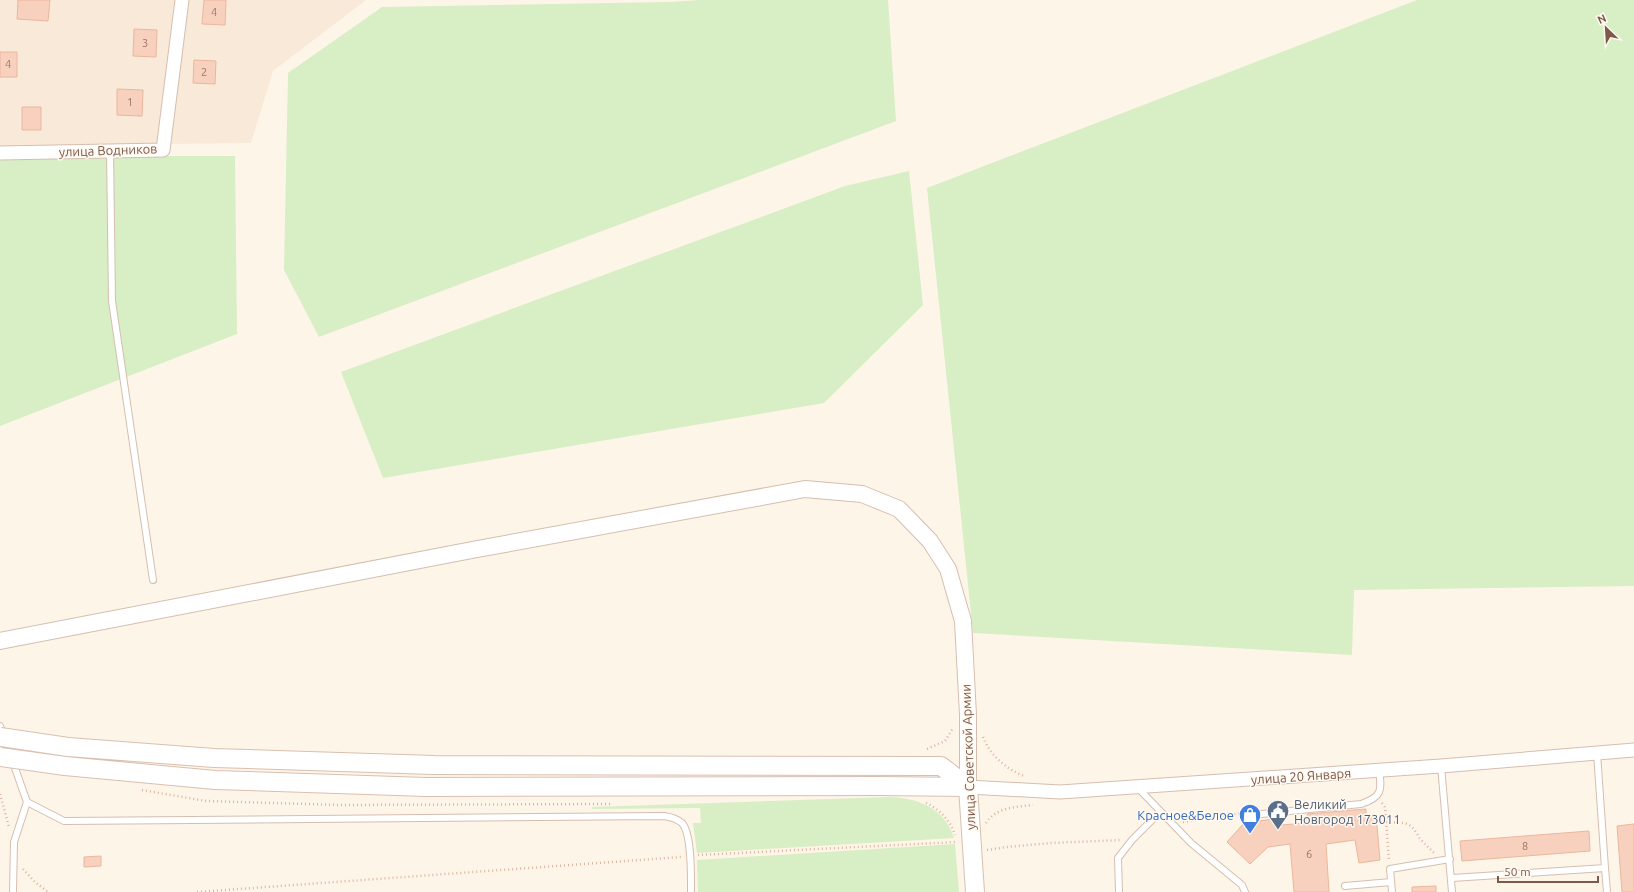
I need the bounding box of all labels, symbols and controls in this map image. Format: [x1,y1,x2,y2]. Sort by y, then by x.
house number: 4 [211,6,217,18]
north arrow [1586,8,1626,48]
text: N [1596,12,1608,26]
house number: 3 [142,37,148,49]
house number: 4 [5,58,11,70]
house number: 2 [201,66,207,78]
house number: 1 [127,96,133,108]
street label: улица Водников [59,141,157,159]
street label: улица Советской Армии [958,684,978,830]
street label: улица 20 Января [1250,766,1352,786]
place label: Великий Новгород 173011 [1294,797,1400,826]
public building icon: Великий Новгород 173011 [1265,798,1291,831]
shop icon: Красное&Белое [1237,802,1263,835]
place label: Красное&Белое [1137,808,1234,822]
house number: 8 [1522,840,1528,852]
house number: 6 [1306,848,1312,860]
scale bar [1498,858,1598,884]
text: 50 m [1504,865,1531,878]

